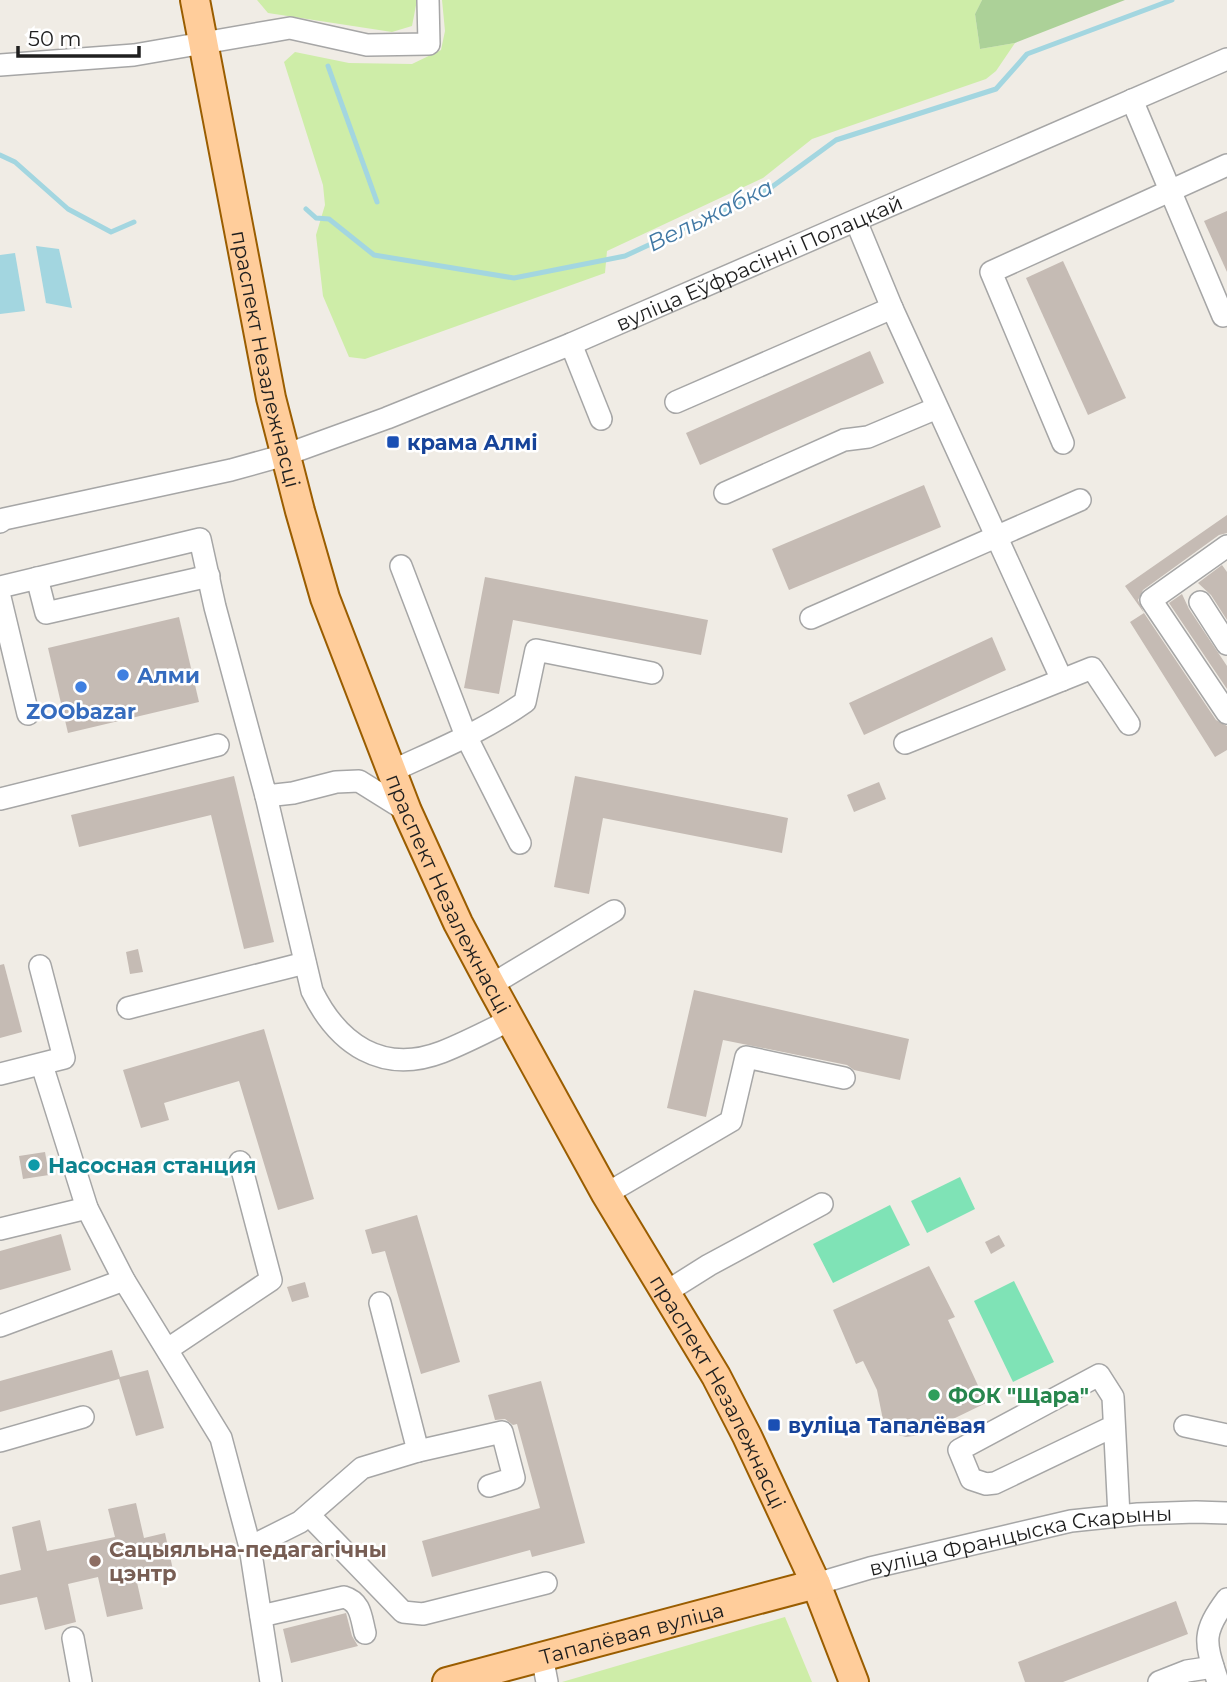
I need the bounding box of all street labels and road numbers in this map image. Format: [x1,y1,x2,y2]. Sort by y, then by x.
street label: вуліца Еўфрасінні Полацкай [612,189,906,336]
street label: праспект Незалежнасці [227,228,306,490]
street label: праспект Незалежнасці [381,770,517,1018]
street label: праспект Незалежнасці [645,1270,792,1513]
street label: вуліца Францыска Скарыны [867,1500,1173,1580]
street label: Тапалёвая вуліца [537,1597,726,1669]

